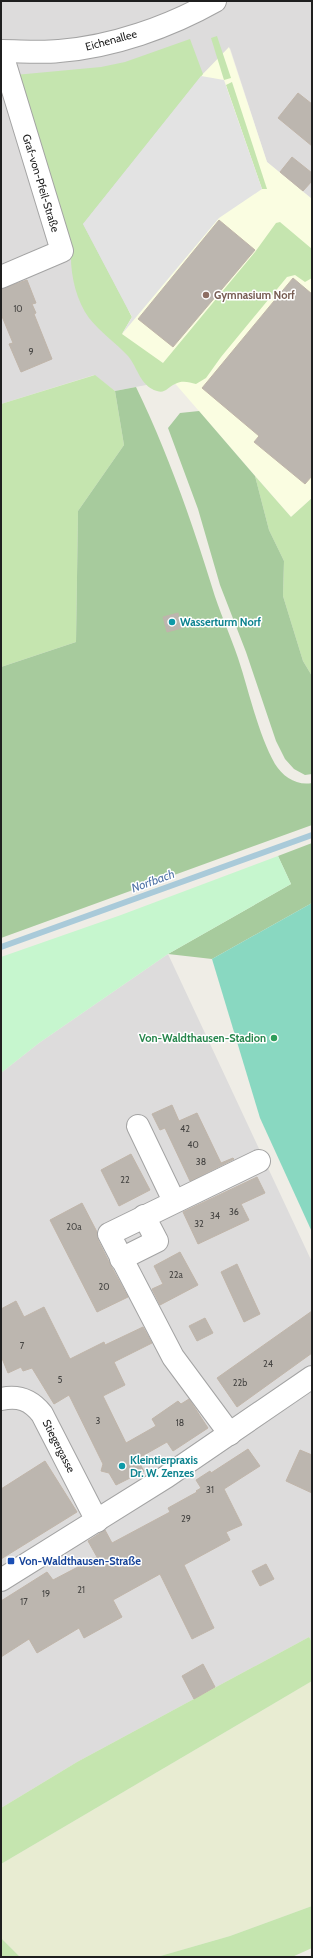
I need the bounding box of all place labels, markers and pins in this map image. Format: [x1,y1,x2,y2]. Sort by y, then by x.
place label: Gymnasium Norf [214,288,295,302]
marker: Gymnasium Norf [201,290,211,300]
place label: Wasserturm Norf [180,615,261,629]
marker: Wasserturm Norf [167,617,177,627]
place label: Von-Waldthausen-Stadion [139,1031,266,1045]
marker: Von-Waldthausen-Stadion [269,1033,279,1043]
place label: Kleintierpraxis Dr. W. Zenzes [130,1453,198,1480]
marker: Kleintierpraxis Dr. W. Zenzes [117,1461,127,1471]
place label: Von-Waldthausen-Straße [19,1554,141,1568]
marker: Von-Waldthausen-Straße [6,1556,16,1566]

